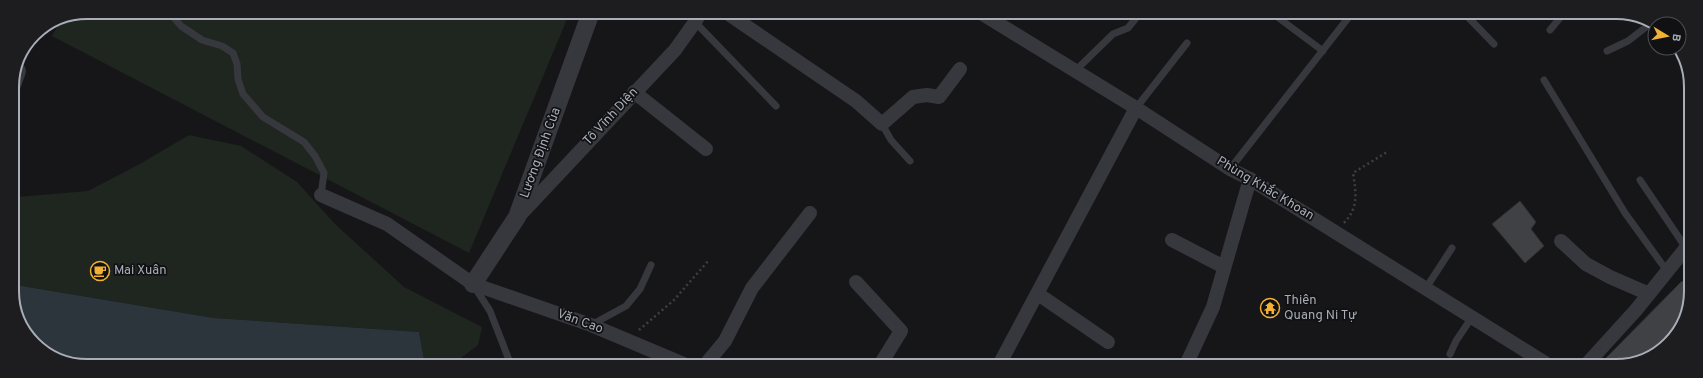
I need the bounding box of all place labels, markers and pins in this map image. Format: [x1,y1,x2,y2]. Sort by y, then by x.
cafe icon: Mai Xuân [89,260,111,282]
place label: Mai Xuân [114,263,167,279]
place label: Thiên Quang Ni Tự [1284,293,1357,324]
temple icon: Thiên Quang Ni Tự [1259,297,1281,319]

